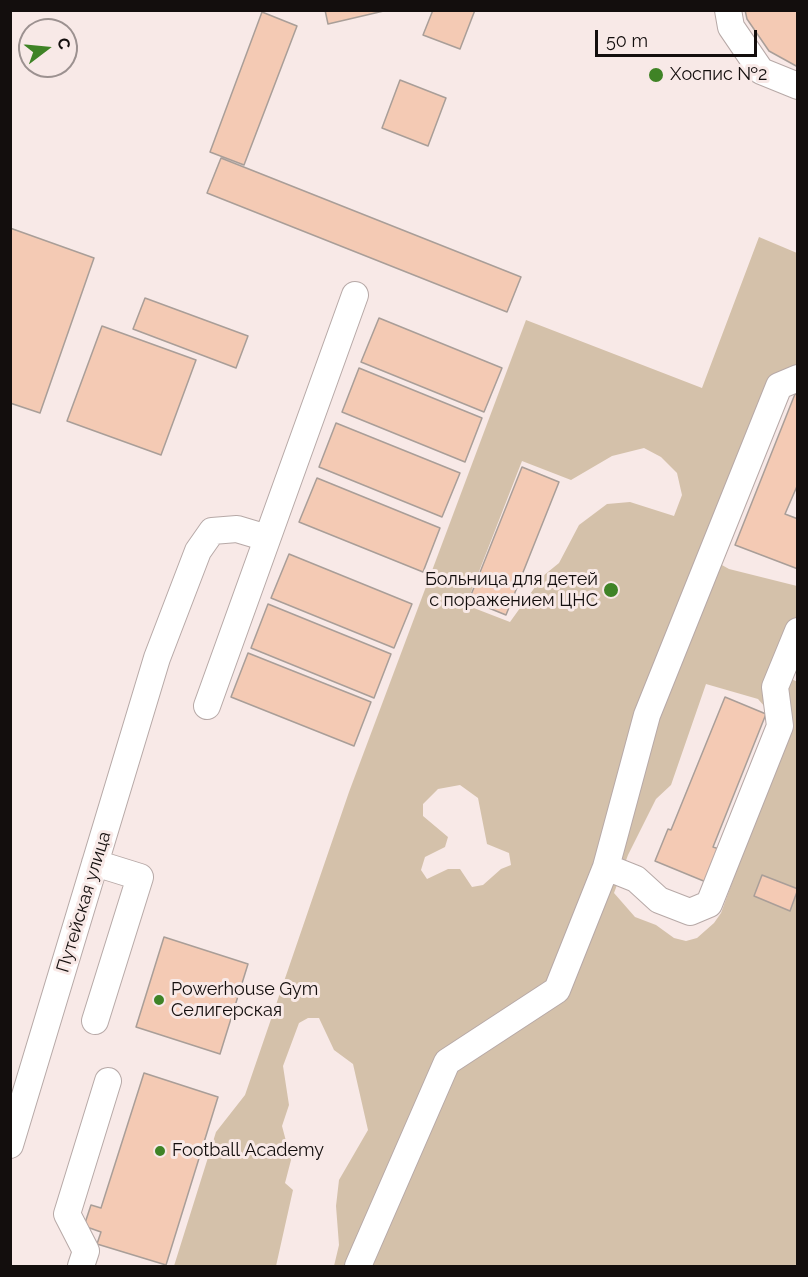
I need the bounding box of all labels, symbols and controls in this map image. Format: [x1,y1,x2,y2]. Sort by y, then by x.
north arrow [18,18,78,78]
scale bar [598,18,760,56]
text: 50 m [606,30,648,51]
text: С [53,36,75,51]
place label: Хоспис №2 [670,64,767,86]
marker: Хоспис №2 [647,66,665,84]
place label: Больница для детей с поражением ЦНС [425,569,598,612]
marker: Больница для детей с поражением ЦНС [602,581,620,599]
street label: Путейская улица [52,829,116,975]
place label: Powerhouse Gym Селигерская [171,979,318,1022]
marker: Powerhouse Gym Селигерская [152,993,166,1007]
place label: Football Academy [172,1140,324,1162]
marker: Football Academy [153,1144,167,1158]

